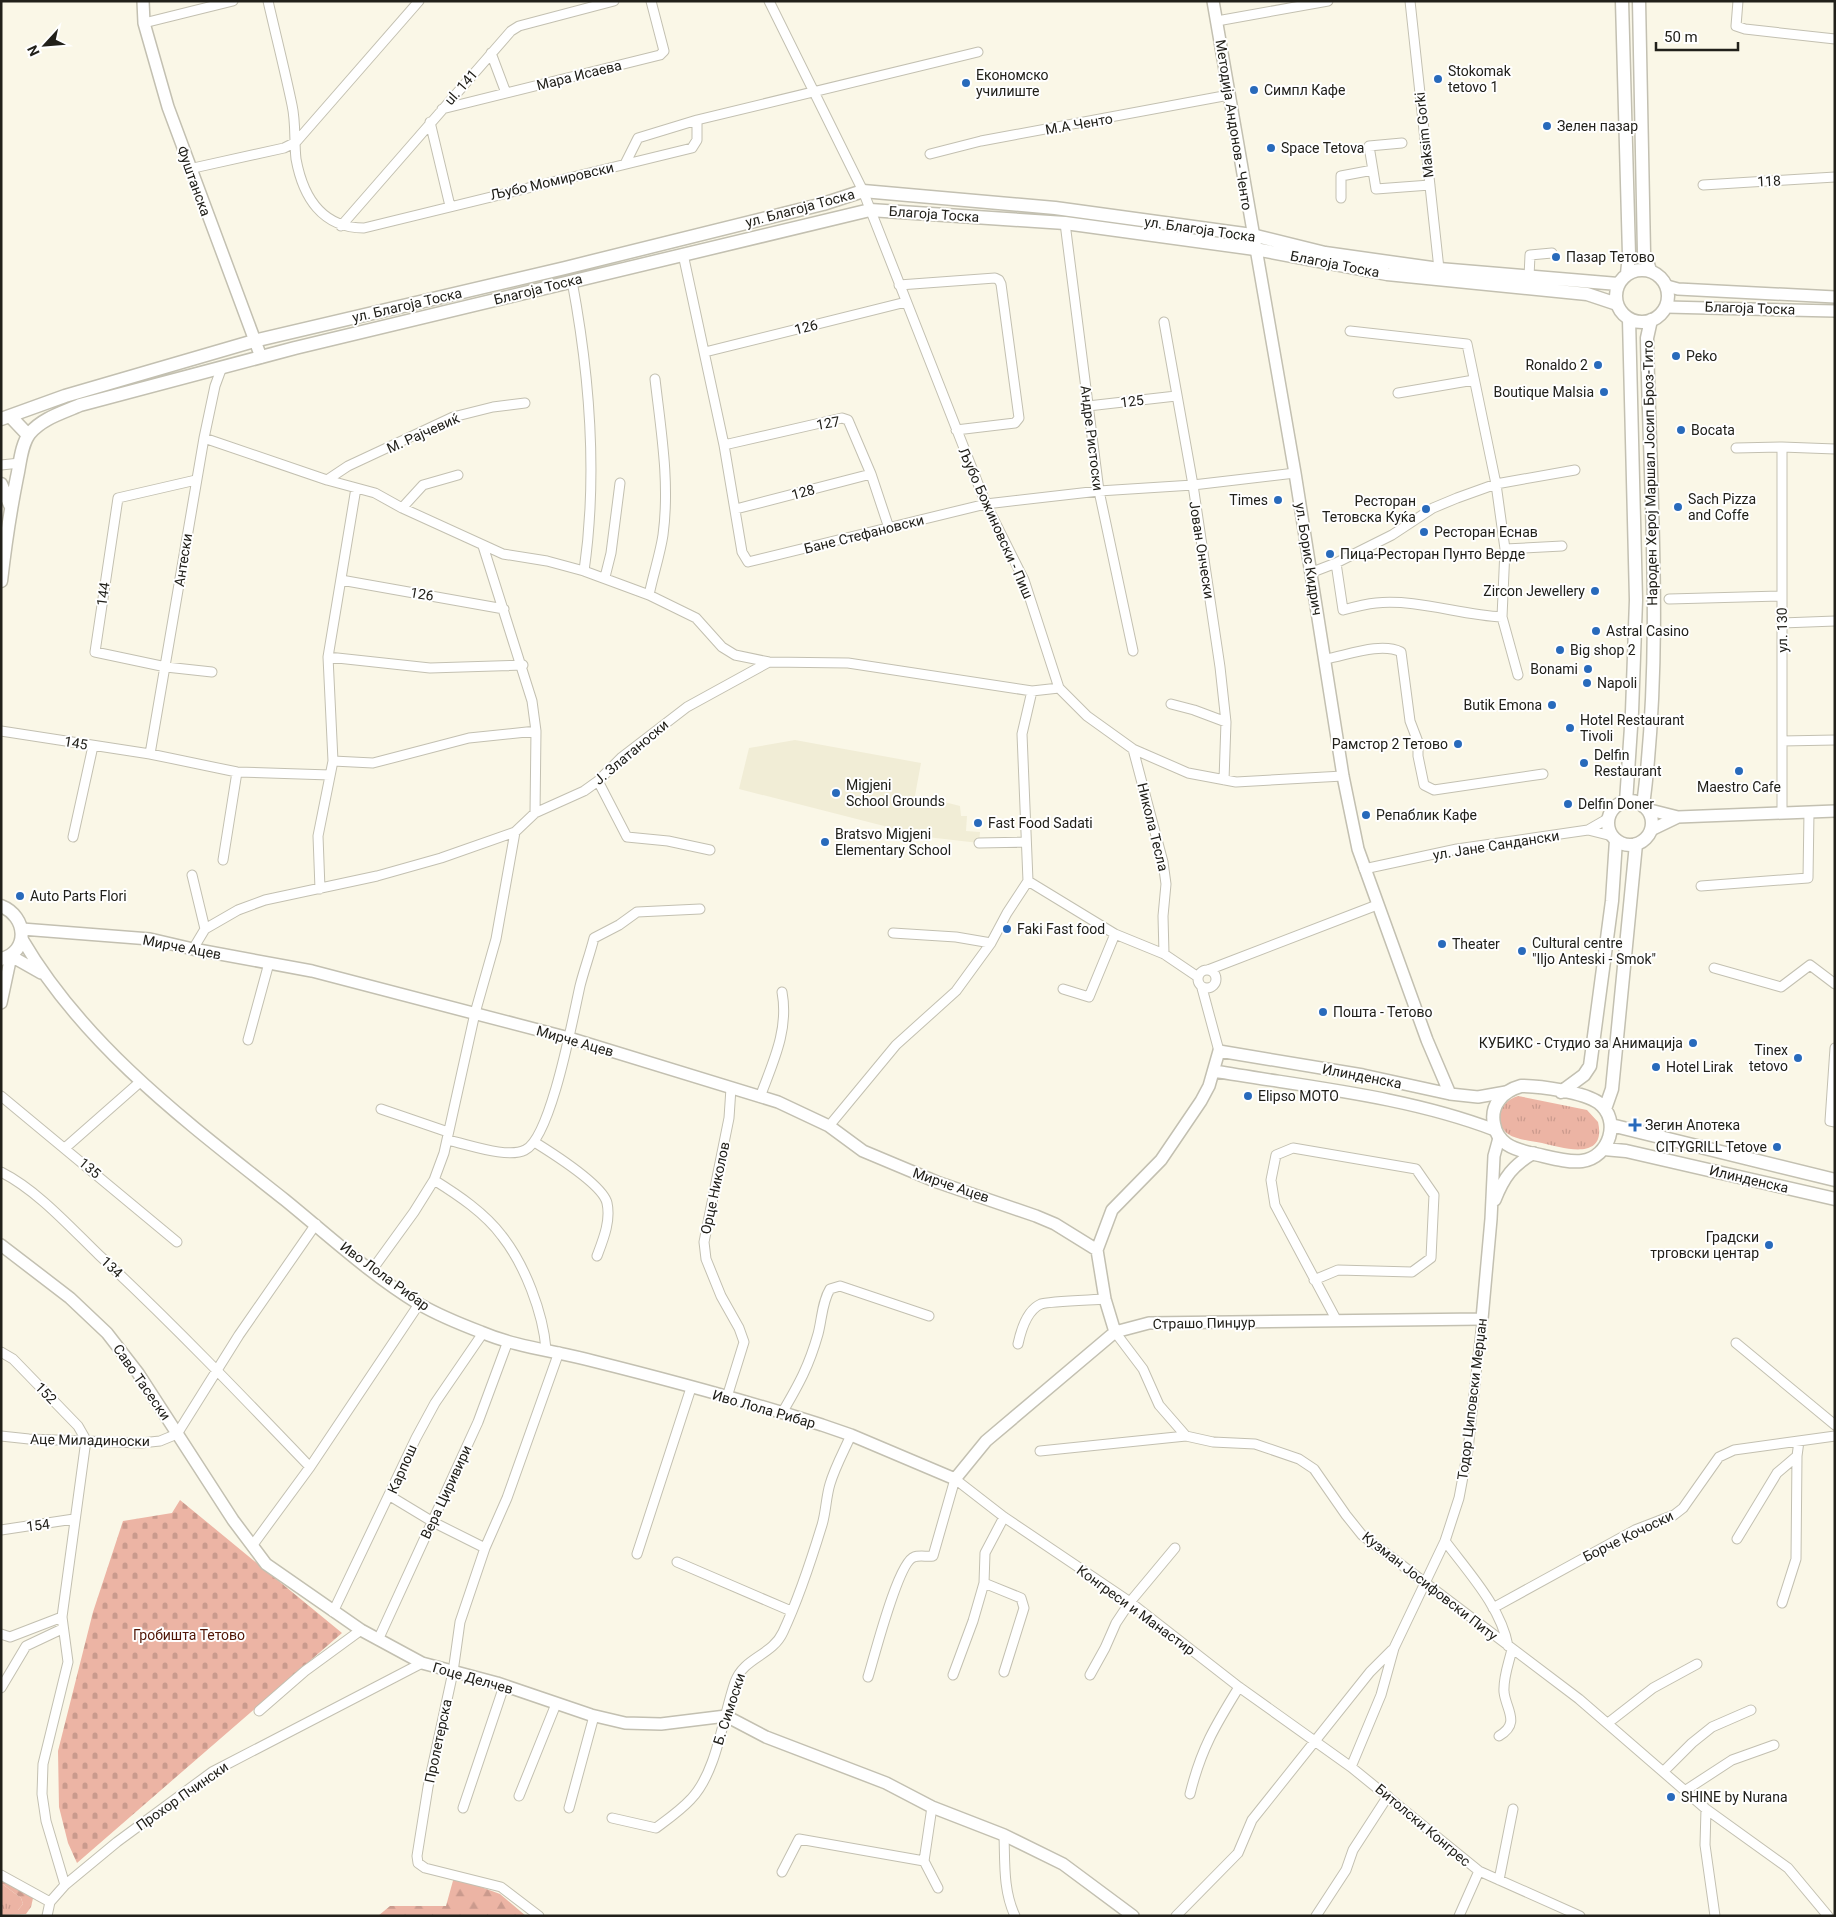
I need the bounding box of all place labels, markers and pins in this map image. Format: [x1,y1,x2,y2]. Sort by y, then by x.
place label: Stokomak tetovo 1 [1448,63,1512,95]
place label: Економско училиште [976,67,1049,99]
marker: Stokomak tetovo 1 [1432,73,1444,85]
marker: Економско училиште [960,77,972,89]
place label: Симпл Кафе [1264,82,1345,98]
marker: Симпл Кафе [1248,84,1260,96]
place label: Зелен пазар [1557,118,1638,134]
marker: Зелен пазар [1541,120,1553,132]
place label: Space Tetova [1281,140,1364,156]
marker: Space Tetova [1265,142,1277,154]
place label: Пазар Тетово [1566,249,1655,265]
marker: Пазар Тетово [1550,251,1562,263]
place label: Peko [1686,348,1717,364]
marker: Peko [1670,350,1682,362]
place label: Ronaldo 2 [1525,357,1588,373]
marker: Ronaldo 2 [1592,359,1604,371]
place label: Boutique Malsia [1494,384,1594,400]
marker: Boutique Malsia [1598,386,1610,398]
place label: Bocata [1691,422,1735,438]
marker: Bocata [1675,424,1687,436]
place label: Sach Pizza and Coffe [1688,491,1756,523]
place label: Times [1229,492,1268,508]
place label: Ресторан Тетовска Куќа [1322,493,1416,525]
marker: Times [1272,494,1284,506]
marker: Sach Pizza and Coffe [1672,501,1684,513]
marker: Ресторан Тетовска Куќа [1420,503,1432,515]
place label: Ресторан Еснав [1434,524,1538,540]
marker: Ресторан Еснав [1418,526,1430,538]
place label: Пица-Ресторан Пунто Верде [1340,546,1525,562]
marker: Пица-Ресторан Пунто Верде [1324,548,1336,560]
place label: Zircon Jewellery [1483,583,1585,599]
marker: Zircon Jewellery [1589,585,1601,597]
place label: Astral Casino [1606,623,1689,639]
marker: Astral Casino [1590,625,1602,637]
place label: Big shop 2 [1570,642,1636,658]
marker: Big shop 2 [1554,644,1566,656]
place label: Bonami [1530,661,1578,677]
marker: Bonami [1582,663,1594,675]
place label: Napoli [1597,675,1637,691]
marker: Napoli [1581,677,1593,689]
place label: Butik Emona [1463,697,1542,713]
marker: Butik Emona [1546,699,1558,711]
place label: Hotel Restaurant Tivoli [1580,712,1685,744]
marker: Hotel Restaurant Tivoli [1564,722,1576,734]
place label: Рамстор 2 Тетово [1332,736,1448,752]
marker: Рамстор 2 Тетово [1452,738,1464,750]
place label: Delfin Restaurant [1594,747,1662,779]
marker: Delfin Restaurant [1578,757,1590,769]
marker: Maestro Cafe [1733,765,1745,777]
place label: Migjeni School Grounds [846,777,945,809]
place label: Maestro Cafe [1697,779,1781,795]
marker: Migjeni School Grounds [830,787,842,799]
place label: Delfin Doner [1578,796,1654,812]
marker: Delfin Doner [1562,798,1574,810]
place label: Репаблик Кафе [1376,807,1477,823]
marker: Репаблик Кафе [1360,809,1372,821]
place label: Fast Food Sadati [988,815,1093,831]
marker: Fast Food Sadati [972,817,984,829]
place label: Bratsvo Migjeni Elementary School [835,826,951,858]
marker: Bratsvo Migjeni Elementary School [819,836,831,848]
place label: Auto Parts Flori [30,888,127,904]
marker: Auto Parts Flori [14,890,26,902]
place label: Faki Fast food [1017,921,1105,937]
marker: Faki Fast food [1001,923,1013,935]
place label: Cultural centre "Iljo Anteski - Smok" [1532,935,1656,967]
place label: Theater [1452,936,1500,952]
marker: Theater [1436,938,1448,950]
marker: Cultural centre "Iljo Anteski - Smok" [1516,945,1528,957]
place label: Пошта - Тетово [1333,1004,1433,1020]
marker: Пошта - Тетово [1317,1006,1329,1018]
place label: КУБИКС - Студио за Анимација [1479,1035,1683,1051]
marker: КУБИКС - Студио за Анимација [1687,1037,1699,1049]
place label: Tinex tetovo [1749,1042,1788,1074]
marker: Tinex tetovo [1792,1052,1804,1064]
place label: Hotel Lirak [1666,1059,1734,1075]
marker: Hotel Lirak [1650,1061,1662,1073]
place label: Elipso MOTO [1258,1088,1339,1104]
marker: Elipso MOTO [1242,1090,1254,1102]
place label: Зегин Апотека [1645,1117,1740,1133]
marker: Зегин Апотека [1629,1119,1641,1131]
place label: CITYGRILL Tetove [1656,1139,1767,1155]
marker: CITYGRILL Tetove [1771,1141,1783,1153]
place label: Градски трговски центар [1650,1229,1759,1261]
marker: Градски трговски центар [1763,1239,1775,1251]
place label: SHINE by Nurana [1681,1789,1788,1805]
marker: SHINE by Nurana [1665,1791,1677,1803]

